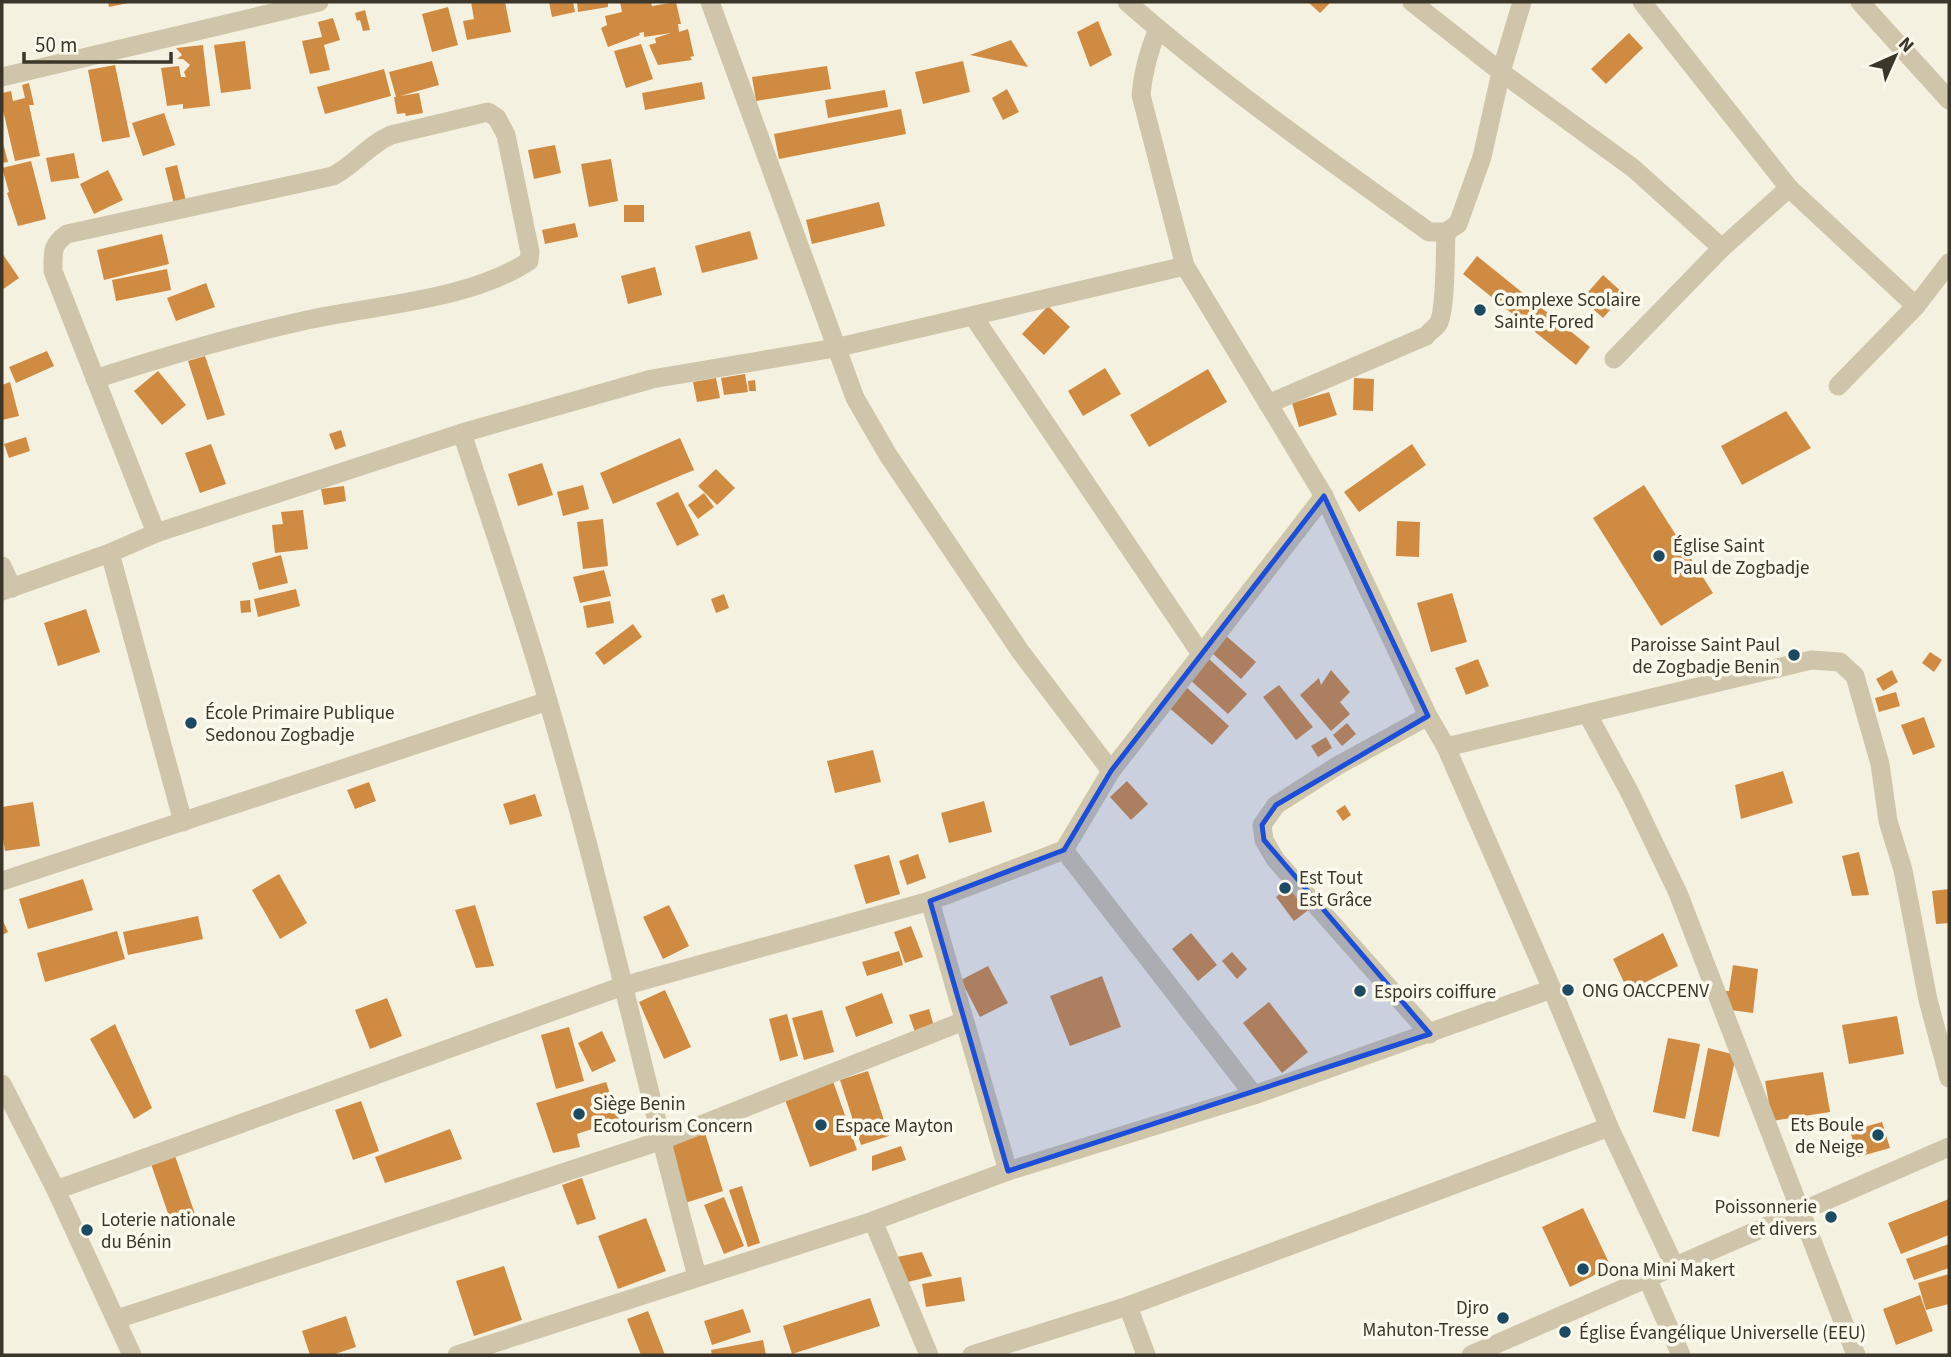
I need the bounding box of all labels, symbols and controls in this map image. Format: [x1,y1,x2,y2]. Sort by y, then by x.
scale bar [24,21,172,65]
north arrow [1860,21,1930,91]
text: 50 m [35,30,77,60]
text: N [1892,31,1920,59]
place label: Complexe Scolaire Sainte Fored [1494,287,1641,336]
marker: Complexe Scolaire Sainte Fored [1472,302,1488,318]
place label: Église Saint Paul de Zogbadje [1673,533,1809,582]
marker: Église Saint Paul de Zogbadje [1651,548,1667,564]
place label: Paroisse Saint Paul de Zogbadje Benin [1630,632,1780,681]
marker: Paroisse Saint Paul de Zogbadje Benin [1786,647,1802,663]
place label: École Primaire Publique Sedonou Zogbadje [205,700,395,749]
marker: École Primaire Publique Sedonou Zogbadje [183,715,199,731]
place label: Est Tout Est Grâce [1299,865,1372,914]
marker: Est Tout Est Grâce [1277,880,1293,896]
place label: ONG OACCPENV [1582,978,1709,1005]
place label: Espoirs coiffure [1374,979,1496,1006]
marker: ONG OACCPENV [1560,982,1576,998]
marker: Espoirs coiffure [1352,983,1368,999]
place label: Siège Benin Ecotourism Concern [593,1091,753,1140]
marker: Siège Benin Ecotourism Concern [571,1106,587,1122]
place label: Ets Boule de Neige [1790,1112,1864,1161]
place label: Espace Mayton [835,1113,953,1140]
marker: Espace Mayton [813,1117,829,1133]
marker: Ets Boule de Neige [1870,1127,1886,1143]
place label: Poissonnerie et divers [1715,1194,1817,1243]
place label: Loterie nationale du Bénin [101,1207,235,1256]
marker: Poissonnerie et divers [1823,1209,1839,1225]
marker: Loterie nationale du Bénin [79,1222,95,1238]
place label: Dona Mini Makert [1597,1257,1736,1284]
marker: Dona Mini Makert [1575,1261,1591,1277]
place label: Djro Mahuton-Tresse [1363,1295,1489,1344]
marker: Djro Mahuton-Tresse [1495,1310,1511,1326]
place label: Église Évangélique Universelle (EEU) [1579,1320,1866,1347]
marker: Église Évangélique Universelle (EEU) [1557,1324,1573,1340]

